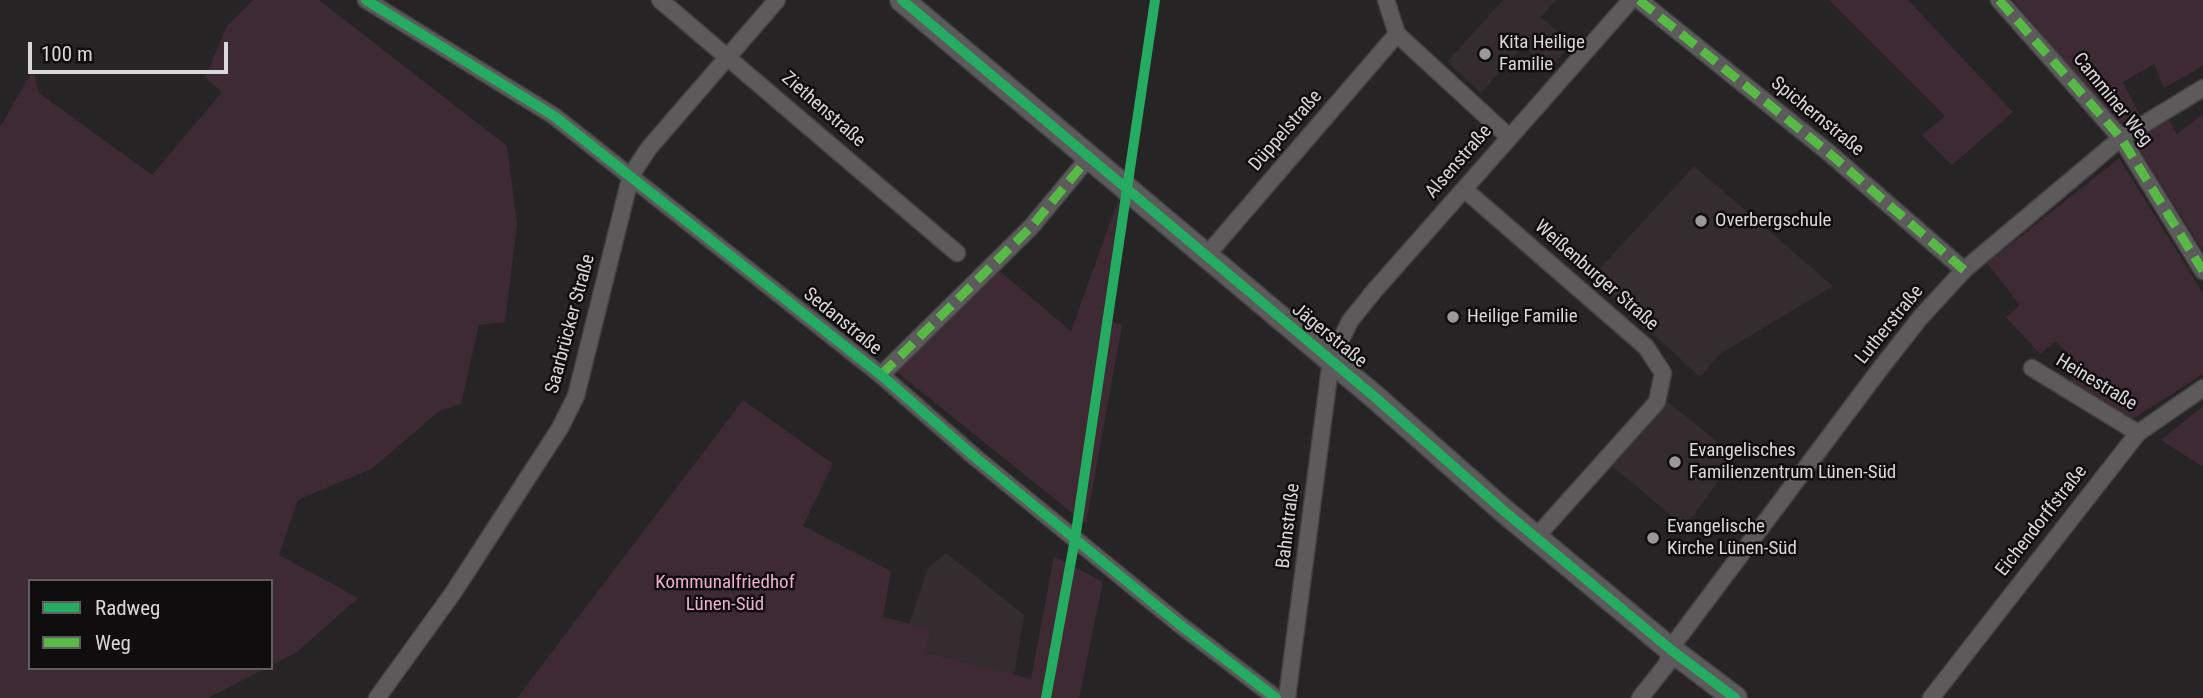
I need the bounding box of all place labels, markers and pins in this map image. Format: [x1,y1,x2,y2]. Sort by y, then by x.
place label: Kita Heilige Familie [1499,32,1585,76]
marker: Kita Heilige Familie [1477,46,1493,62]
place label: Overbergschule [1715,210,1831,232]
marker: Overbergschule [1693,213,1709,229]
place label: Heilige Familie [1467,306,1578,328]
marker: Heilige Familie [1445,309,1461,325]
place label: Evangelisches Familienzentrum Lünen-Süd [1689,440,1896,484]
marker: Evangelisches Familienzentrum Lünen-Süd [1667,454,1683,470]
place label: Evangelische Kirche Lünen-Süd [1667,516,1797,560]
marker: Evangelische Kirche Lünen-Süd [1645,530,1661,546]

